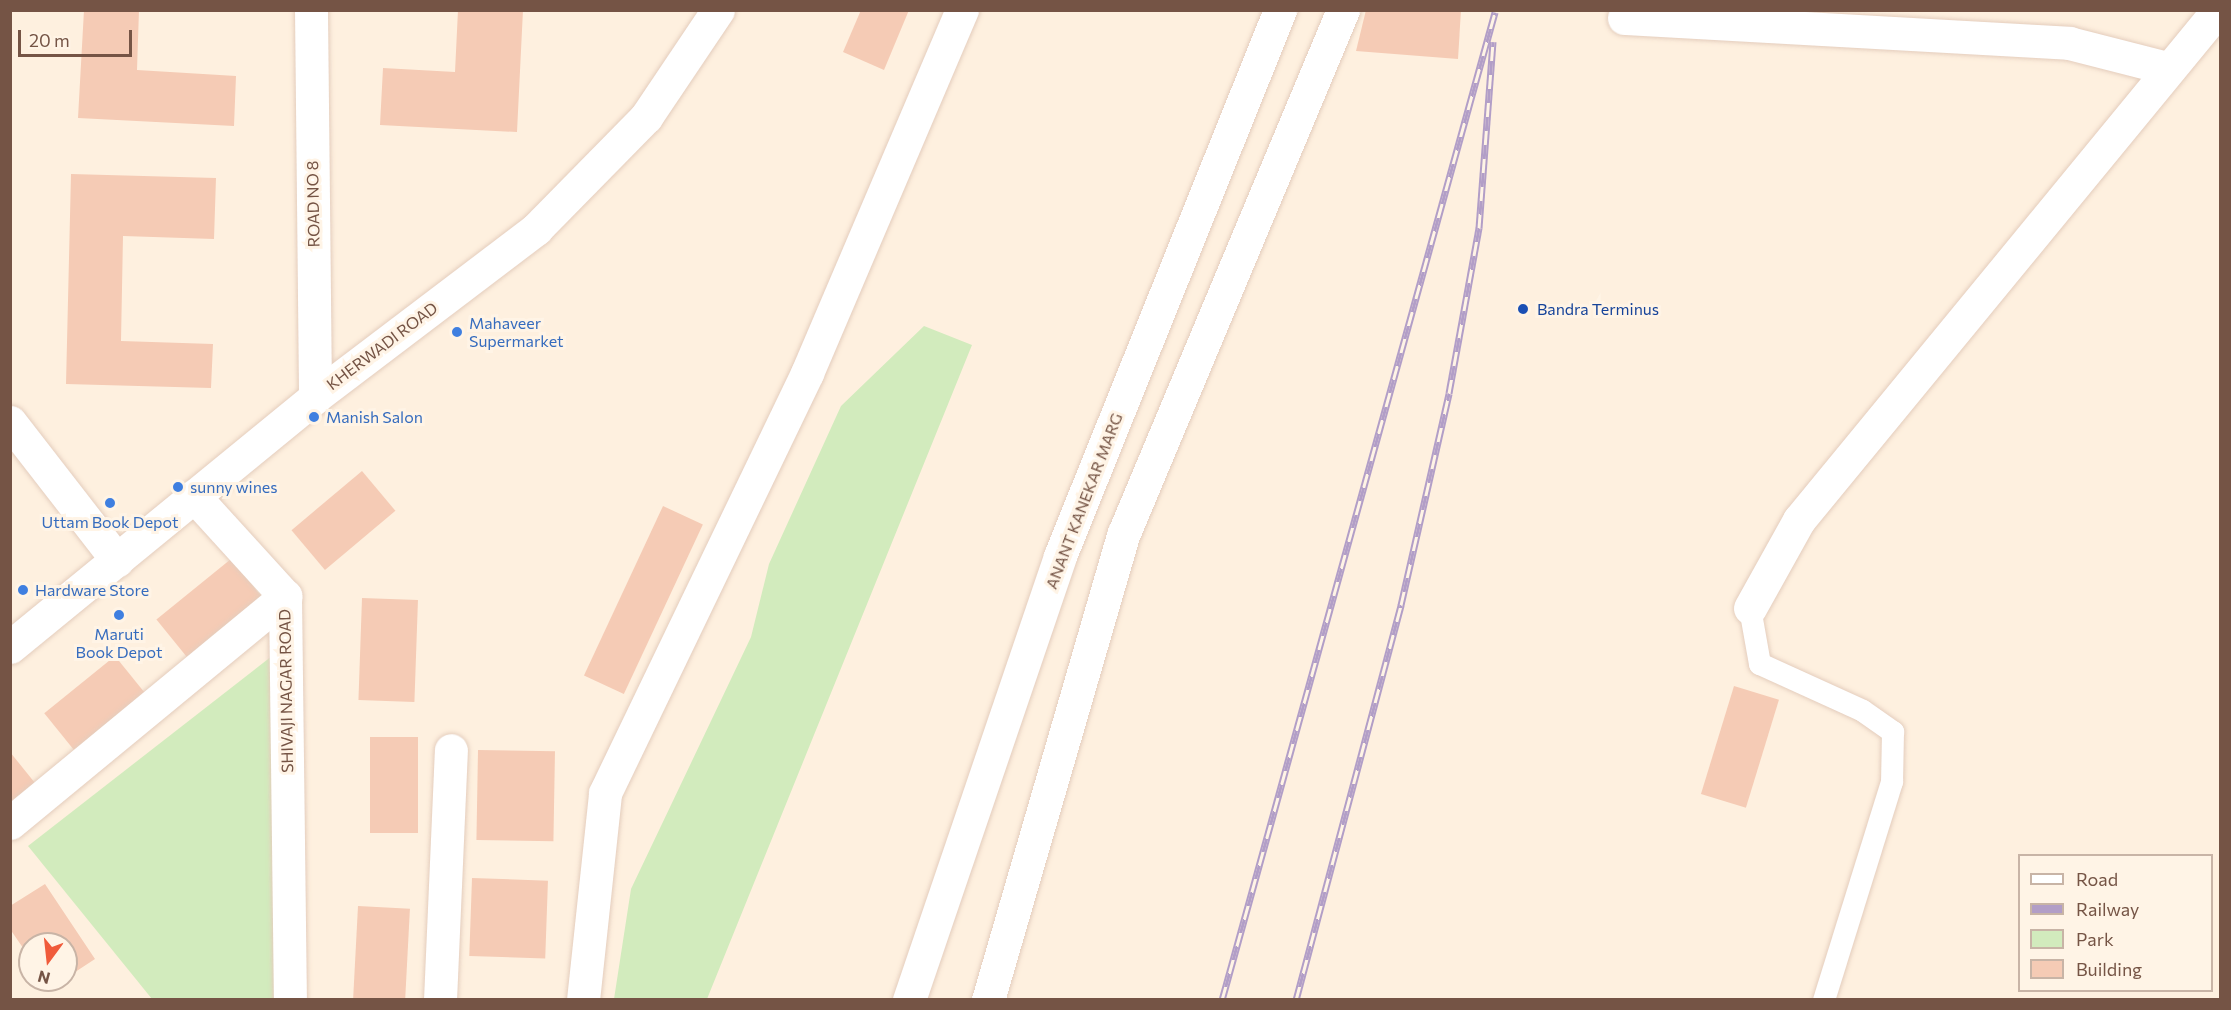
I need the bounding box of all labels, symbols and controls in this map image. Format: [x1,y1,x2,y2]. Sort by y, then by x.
scale bar [21,18,135,56]
text: 20 m [29,29,70,51]
street label: ROAD NO 8 [303,160,323,248]
street label: KHERWADI ROAD [323,298,441,394]
place label: Bandra Terminus [1537,299,1659,319]
marker: Bandra Terminus [1514,300,1532,318]
place label: Mahaveer Supermarket [469,313,564,351]
marker: Mahaveer Supermarket [450,325,464,339]
place label: Manish Salon [326,407,423,427]
marker: Manish Salon [307,410,321,424]
street label: ANANT KANEKAR MARG [1042,410,1126,592]
place label: sunny wines [190,477,278,497]
marker: sunny wines [171,480,185,494]
marker: Uttam Book Depot [103,496,117,510]
place label: Uttam Book Depot [41,512,179,532]
place label: Hardware Store [35,580,149,600]
marker: Hardware Store [16,583,30,597]
marker: Maruti Book Depot [112,608,126,622]
street label: SHIVAJI NAGAR ROAD [275,609,297,773]
place label: Maruti Book Depot [76,624,162,662]
legend [2018,854,2213,992]
text: Road [2076,868,2118,890]
text: Railway [2076,898,2139,920]
text: Park [2076,928,2114,950]
north arrow [18,932,78,992]
text: Building [2076,958,2142,980]
text: N [35,967,52,989]

